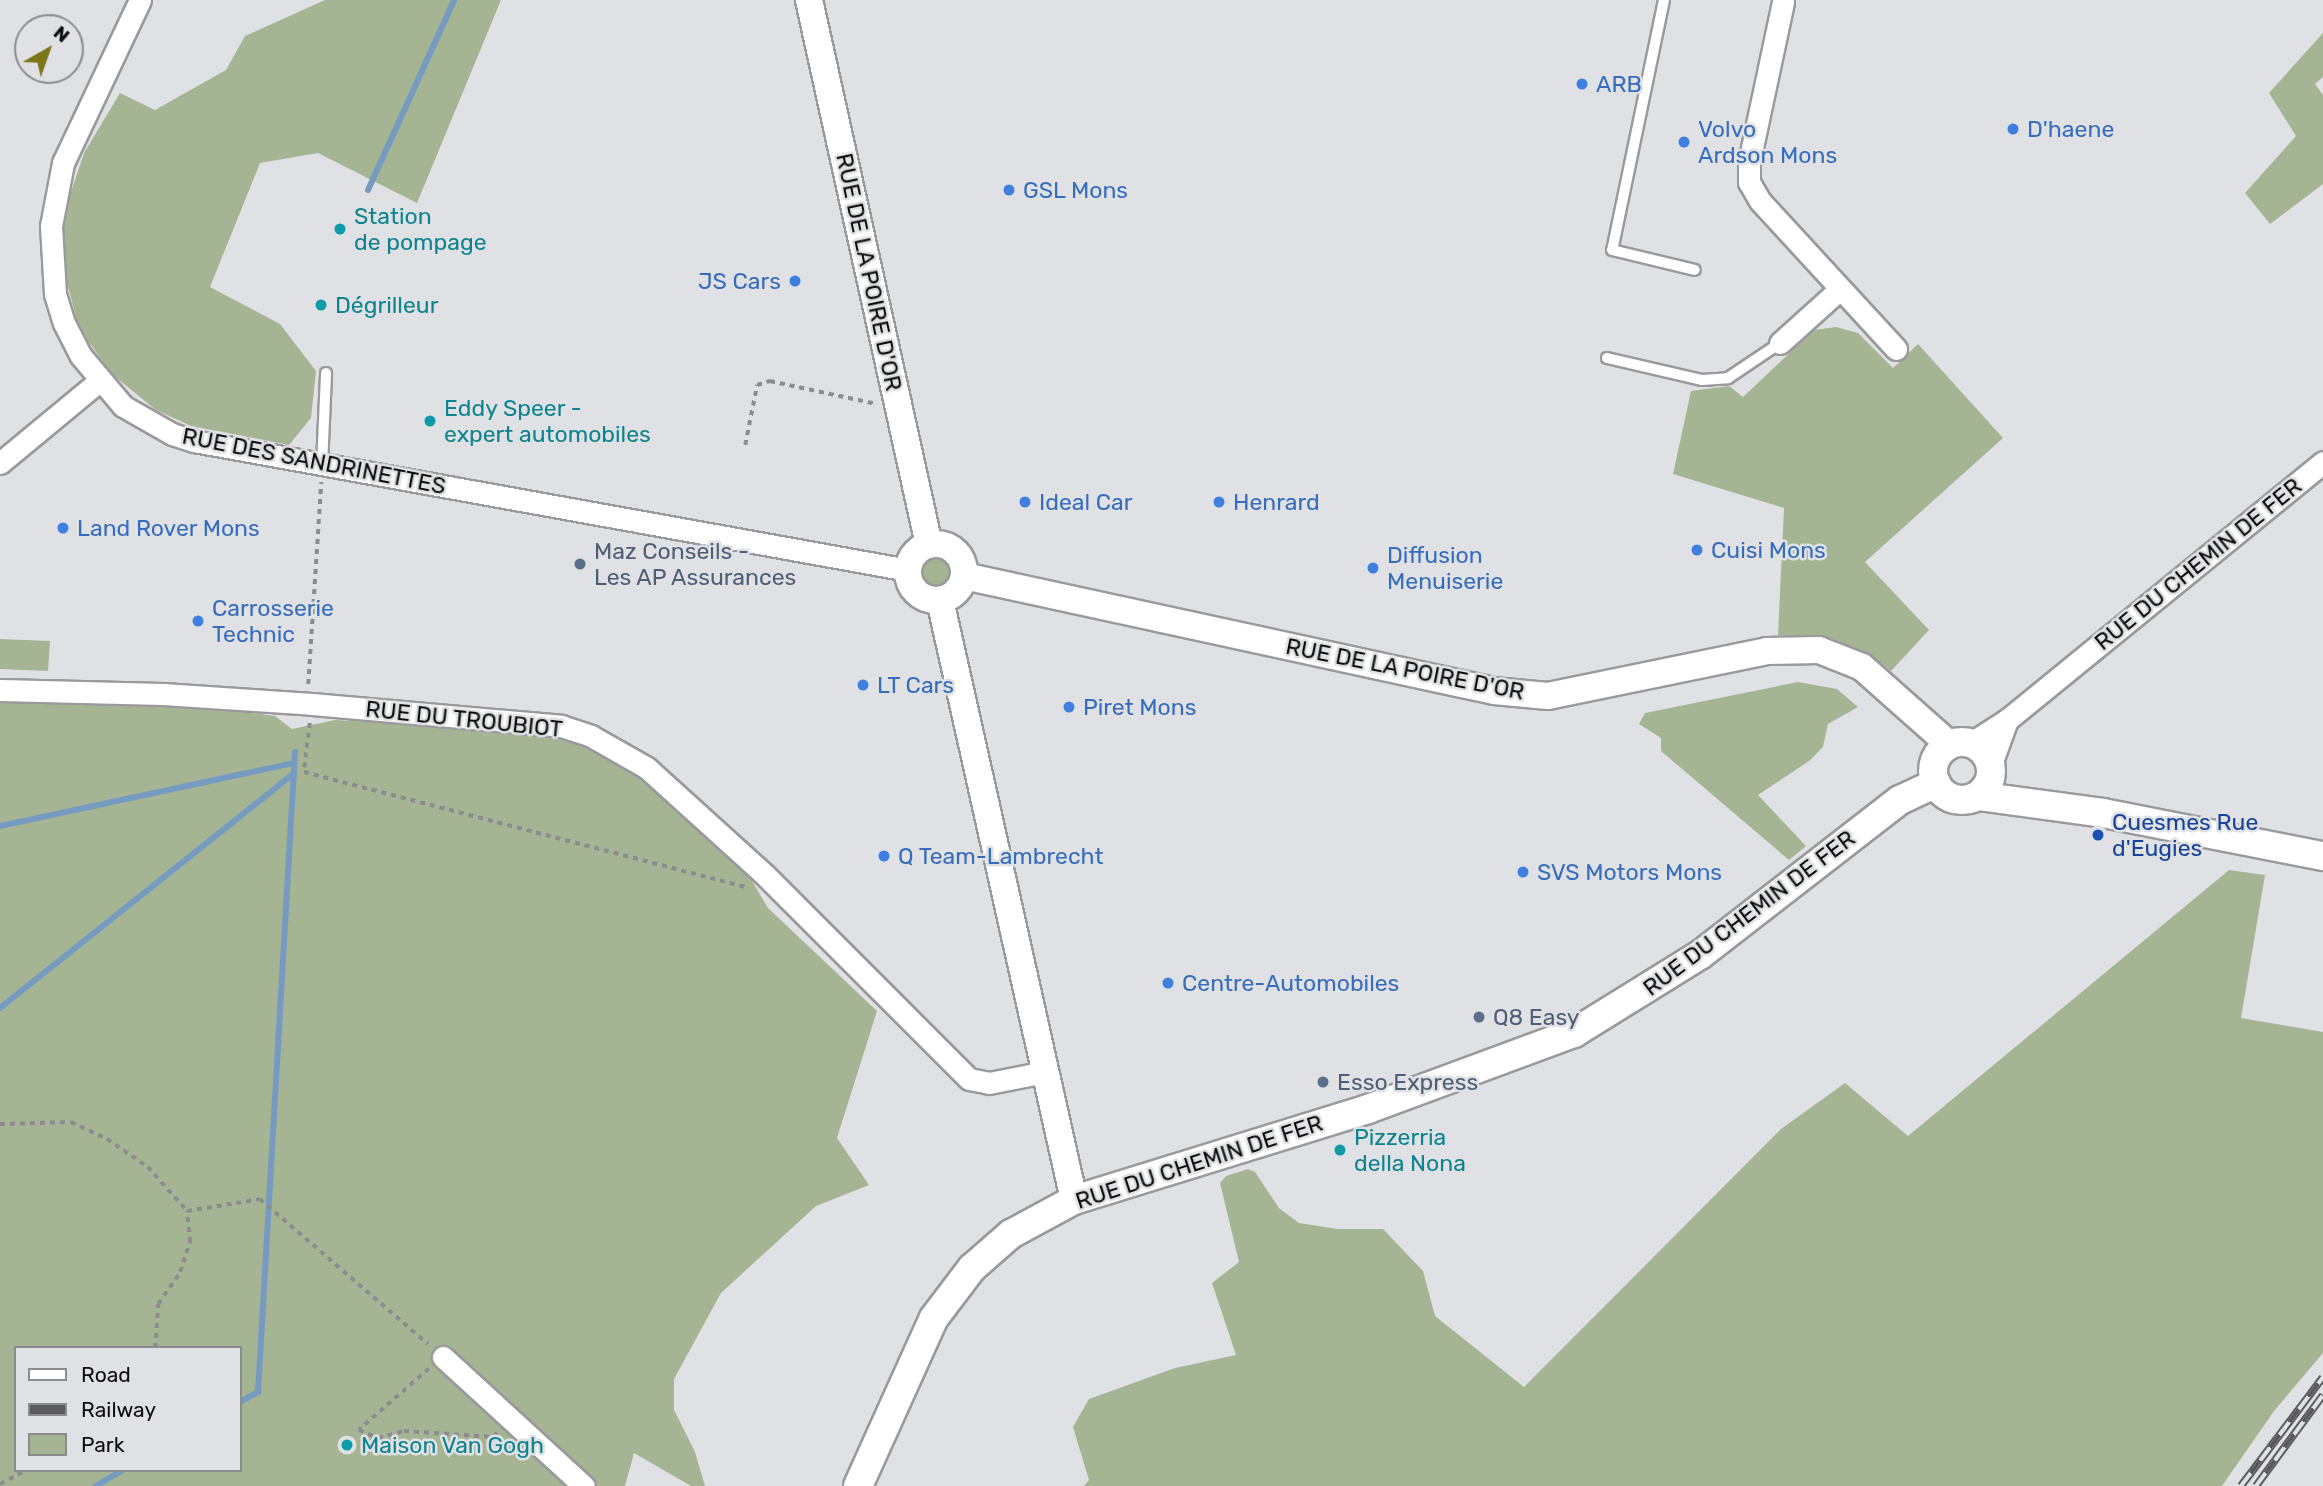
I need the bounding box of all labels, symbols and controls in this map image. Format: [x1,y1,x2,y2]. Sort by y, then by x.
north arrow [14,14,84,84]
text: N [49,21,74,47]
place label: ARB [1596,70,1642,98]
marker: ARB [1574,76,1590,92]
place label: Volvo Ardson Mons [1698,115,1837,169]
place label: D'haene [2027,115,2114,143]
marker: D'haene [2005,121,2021,137]
marker: Volvo Ardson Mons [1676,134,1692,150]
street label: RUE DE LA POIRE D'OR [830,150,908,394]
place label: GSL Mons [1023,176,1129,204]
marker: GSL Mons [1001,182,1017,198]
place label: Station de pompage [354,202,487,256]
marker: Station de pompage [332,221,348,237]
place label: JS Cars [698,267,781,295]
marker: JS Cars [787,273,803,289]
place label: Dégrilleur [335,291,438,319]
marker: Dégrilleur [313,297,329,313]
place label: Eddy Speer - expert automobiles [444,394,651,448]
marker: Eddy Speer - expert automobiles [422,413,438,429]
street label: RUE DES SANDRINETTES [180,422,448,500]
street label: RUE DU CHEMIN DE FER [2089,472,2307,656]
place label: Ideal Car [1039,488,1133,516]
place label: Henrard [1233,488,1320,516]
marker: Ideal Car [1017,494,1033,510]
marker: Henrard [1211,494,1227,510]
place label: Land Rover Mons [77,514,260,542]
marker: Land Rover Mons [55,520,71,536]
place label: Cuisi Mons [1711,536,1826,564]
place label: Maz Conseils - Les AP Assurances [594,537,798,591]
place label: Diffusion Menuiserie [1387,541,1503,595]
marker: Cuisi Mons [1689,542,1705,558]
marker: Maz Conseils - Les AP Assurances [572,556,588,572]
marker: Diffusion Menuiserie [1365,560,1381,576]
place label: Carrosserie Technic [212,594,334,648]
marker: Carrosserie Technic [190,613,206,629]
street label: RUE DE LA POIRE D'OR [1283,632,1527,706]
place label: LT Cars [877,671,955,699]
marker: LT Cars [855,677,871,693]
place label: Piret Mons [1083,693,1196,721]
street label: RUE DU TROUBIOT [364,695,564,743]
marker: Piret Mons [1061,699,1077,715]
place label: Cuesmes Rue d'Eugies [2112,808,2258,862]
street label: RUE DU CHEMIN DE FER [1638,824,1860,1002]
marker: Cuesmes Rue d'Eugies [2090,827,2106,843]
place label: Q Team-Lambrecht [898,842,1104,870]
marker: Q Team-Lambrecht [876,848,892,864]
place label: SVS Motors Mons [1537,858,1722,886]
marker: SVS Motors Mons [1515,864,1531,880]
place label: Centre-Automobiles [1182,969,1399,997]
marker: Centre-Automobiles [1160,975,1176,991]
place label: Q8 Easy [1493,1003,1579,1031]
marker: Q8 Easy [1471,1009,1487,1025]
place label: Esso Express [1337,1068,1478,1096]
marker: Esso Express [1315,1074,1331,1090]
street label: RUE DU CHEMIN DE FER [1072,1109,1326,1215]
place label: Pizzerria della Nona [1354,1123,1466,1177]
marker: Pizzerria della Nona [1332,1142,1348,1158]
legend [14,1346,242,1472]
text: Road [81,1362,131,1387]
text: Railway [81,1397,156,1422]
place label: Maison Van Gogh [361,1431,545,1459]
text: Park [81,1432,125,1457]
marker: Maison Van Gogh [339,1437,355,1453]

